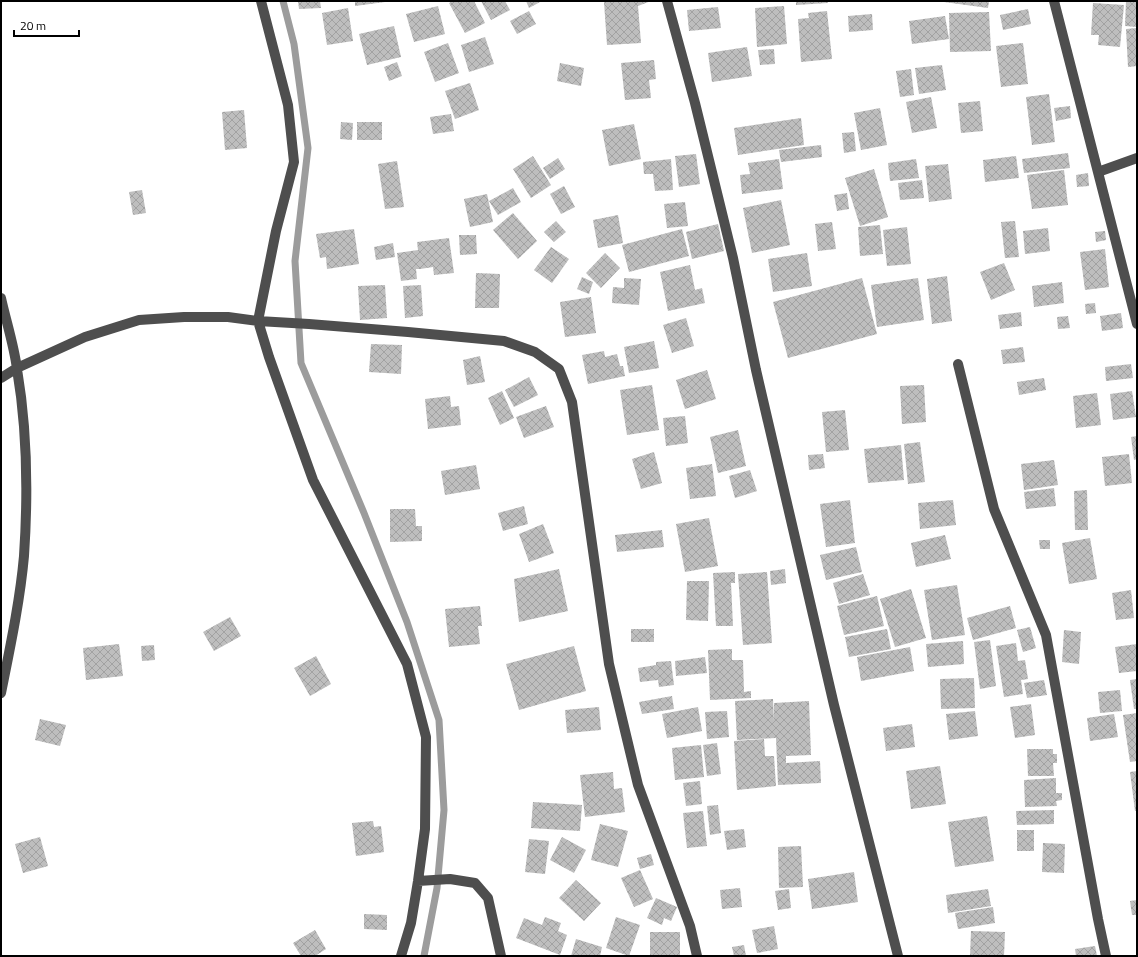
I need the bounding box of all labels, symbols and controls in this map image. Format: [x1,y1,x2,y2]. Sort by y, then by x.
scale bar [14,12,79,38]
text: 20 m [20,16,46,35]

